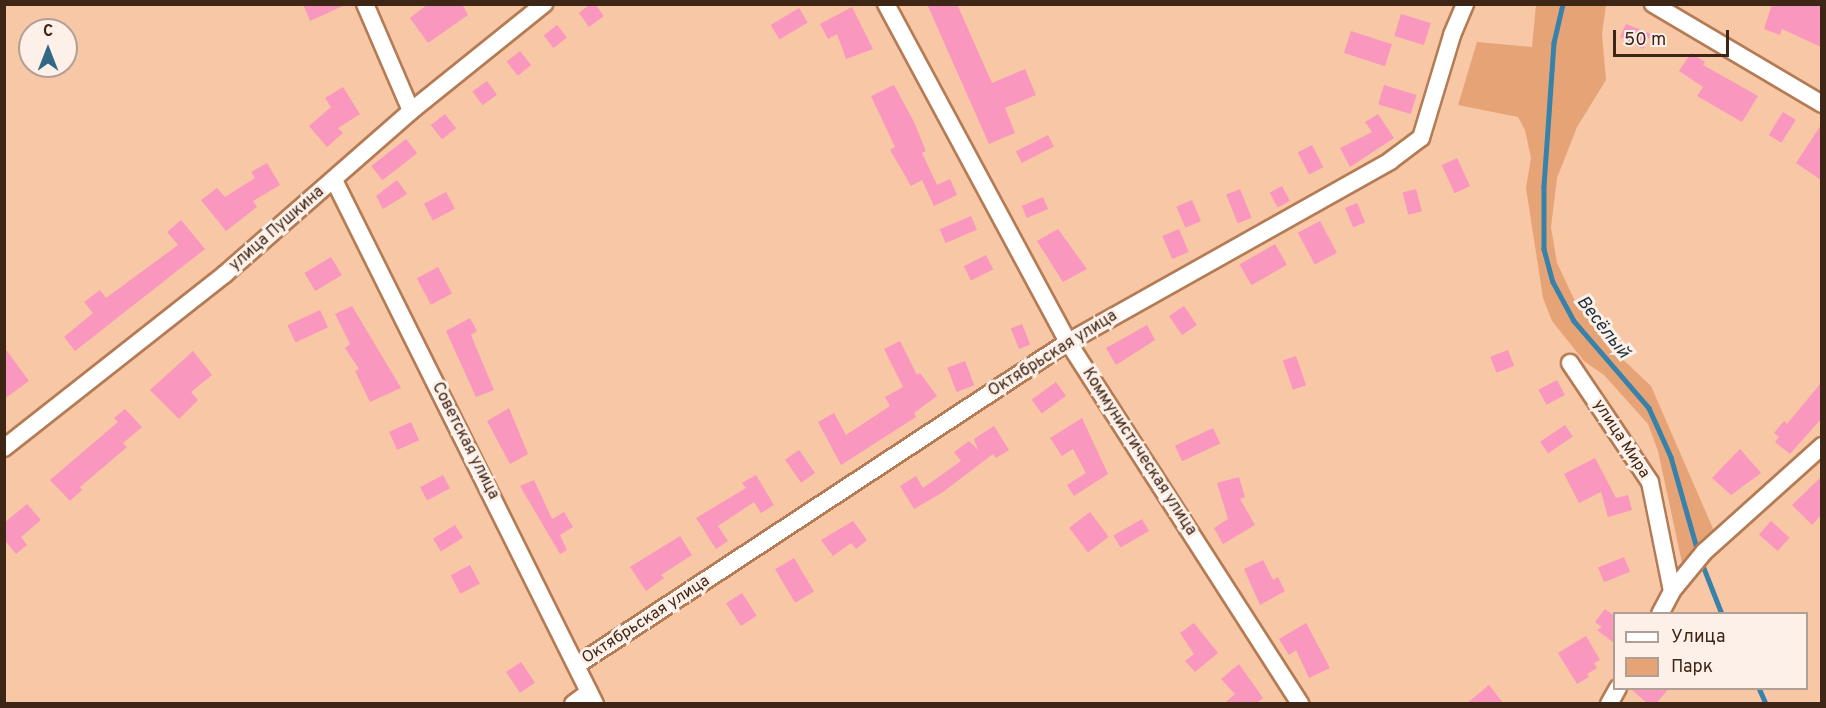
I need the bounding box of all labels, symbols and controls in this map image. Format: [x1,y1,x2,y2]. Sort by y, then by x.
north arrow [18,18,78,78]
scale bar [1616,18,1732,56]
text: С [43,22,53,42]
text: 50 m [1624,29,1666,52]
street label: улица Пушкина [226,183,328,275]
water label: Весёлый [1571,292,1633,364]
street label: Октябрьская улица [985,307,1121,401]
street label: Коммунистическая улица [1078,365,1200,539]
street label: Советская улица [427,379,503,503]
street label: улица Мира [1589,396,1653,482]
street label: Октябрьская улица [579,572,713,668]
legend [1613,612,1808,690]
text: Улица [1671,626,1725,649]
text: Парк [1671,656,1713,679]

